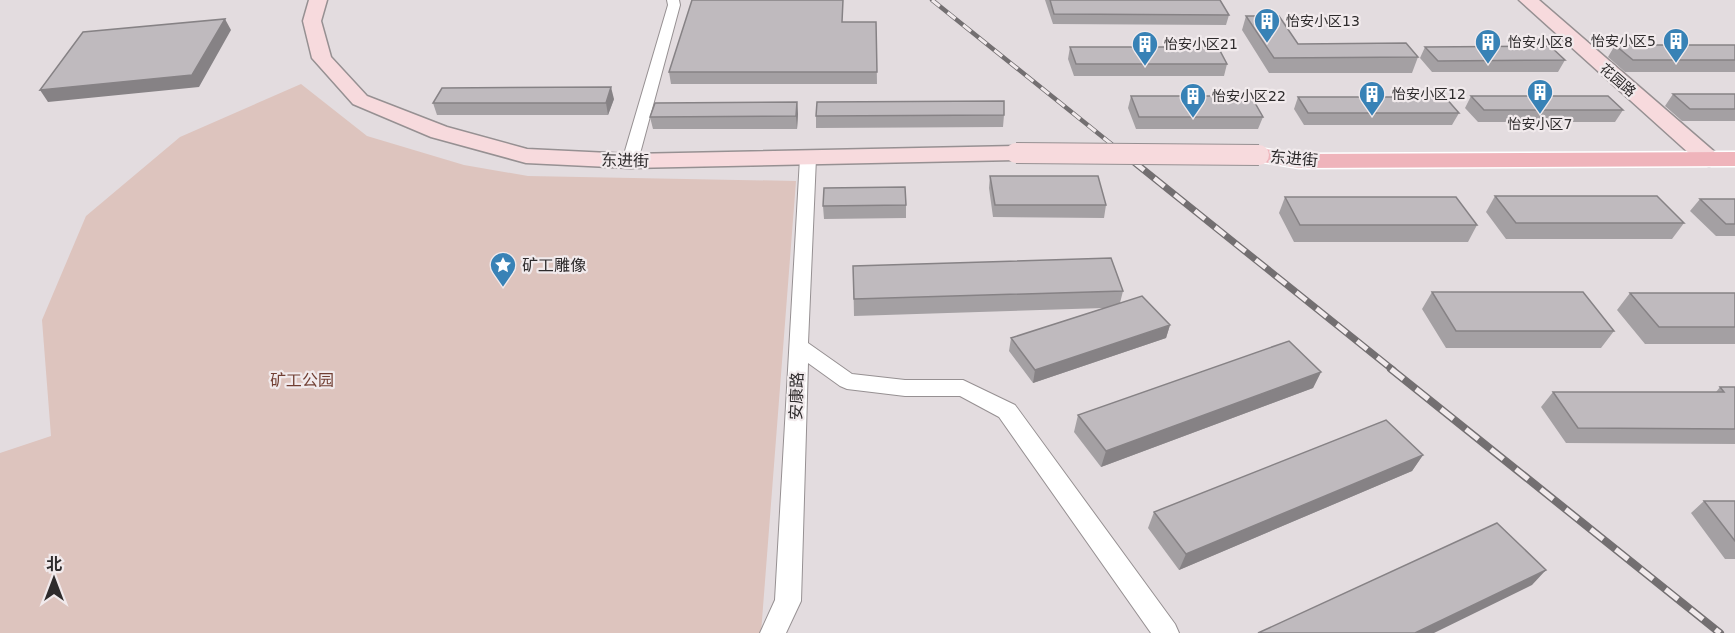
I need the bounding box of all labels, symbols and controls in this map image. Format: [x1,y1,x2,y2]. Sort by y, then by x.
building icon: 怡安小区13 [1252,6,1282,44]
place label: 怡安小区13 [1286,13,1360,29]
building icon: 怡安小区5 [1661,26,1691,64]
building icon: 怡安小区8 [1473,27,1503,65]
building icon: 怡安小区21 [1130,29,1160,67]
place label: 怡安小区5 [1591,33,1656,49]
place label: 怡安小区8 [1508,34,1573,50]
place label: 怡安小区21 [1164,36,1238,52]
street label: 花园路 [1597,60,1639,100]
building icon: 怡安小区7 [1525,77,1555,115]
building icon: 怡安小区12 [1357,79,1387,117]
building icon: 怡安小区22 [1178,81,1208,119]
place label: 怡安小区12 [1392,86,1466,102]
place label: 怡安小区22 [1212,88,1286,104]
place label: 怡安小区7 [1508,116,1572,132]
street label: 东进街 [1269,147,1319,170]
street label: 东进街 [601,151,649,170]
place icon: 矿工雕像 [488,250,518,288]
place label: 矿工雕像 [522,256,586,275]
park label: 矿工公园 [270,371,334,390]
street label: 安康路 [786,372,807,420]
north arrow [24,549,84,609]
text: 北 [46,555,62,574]

